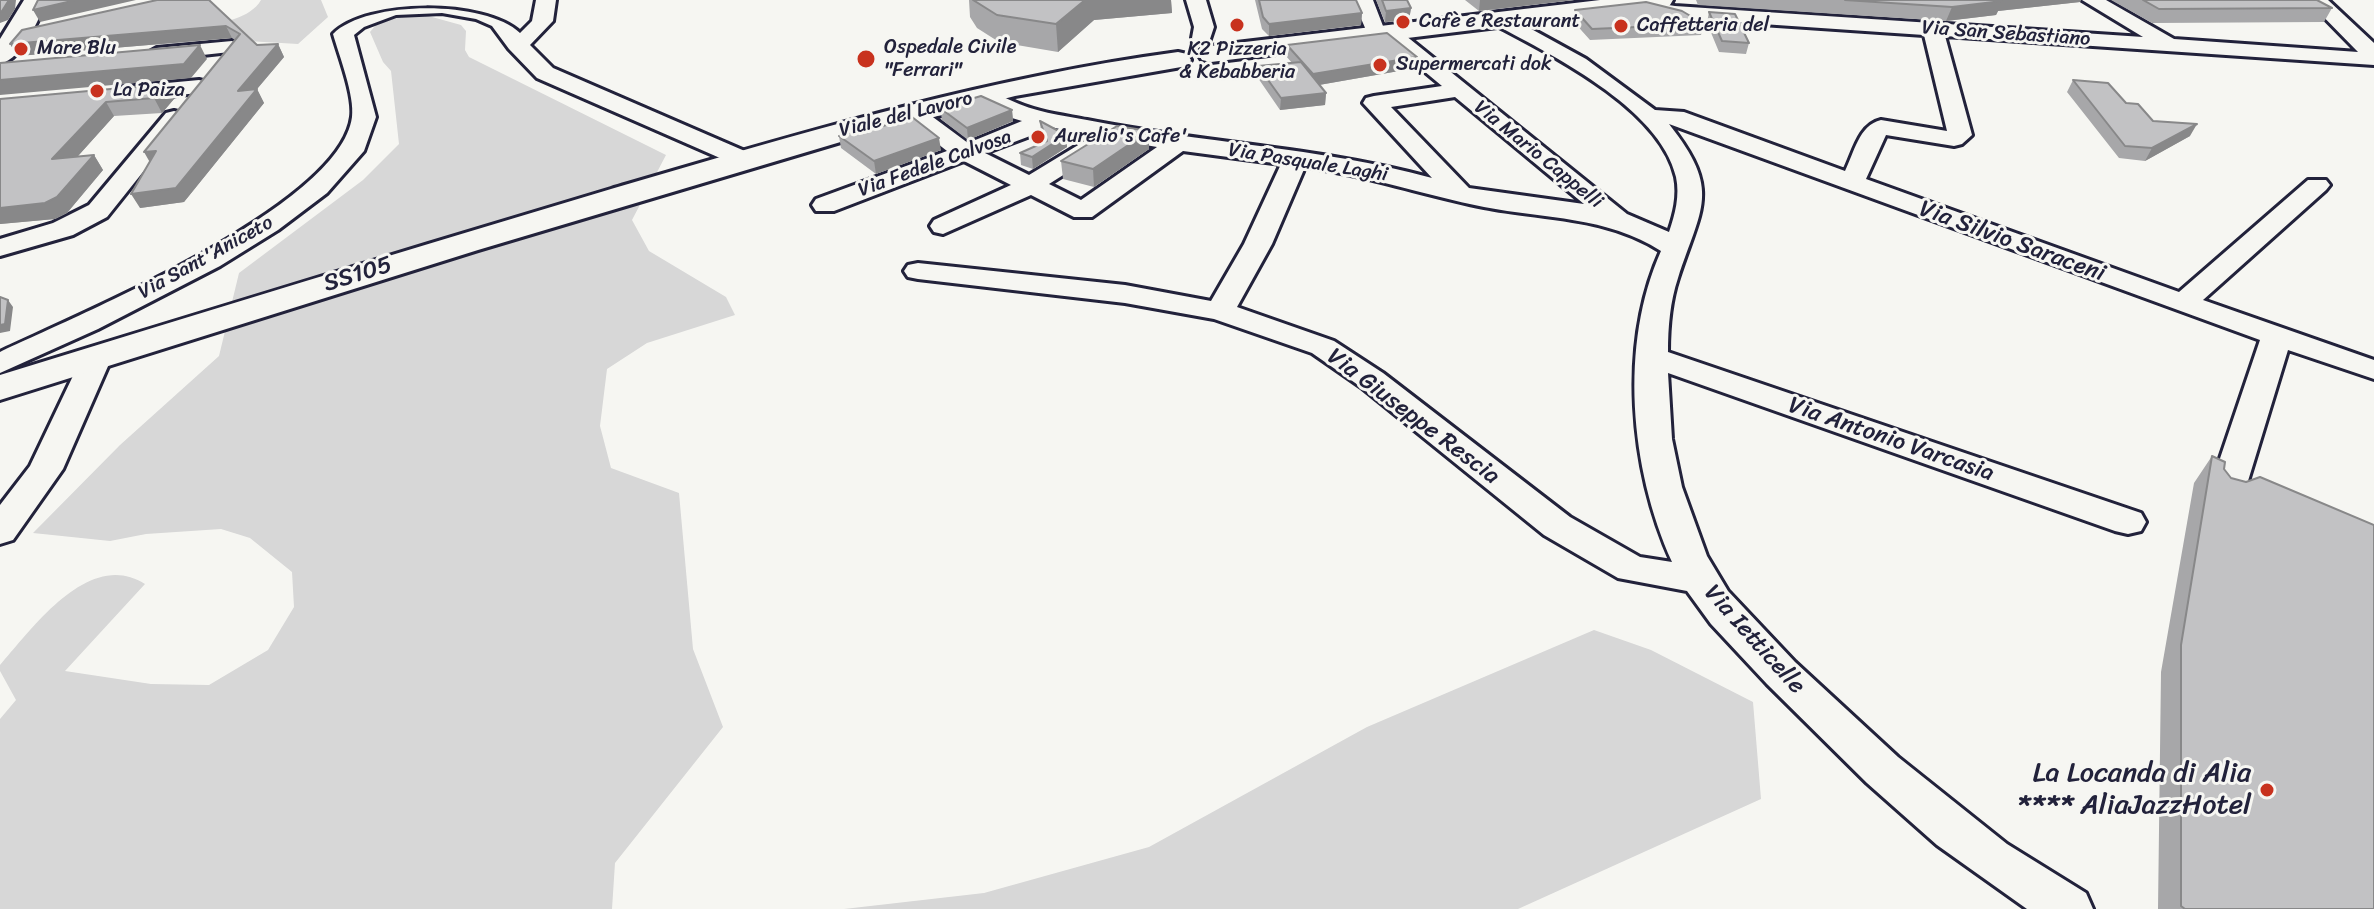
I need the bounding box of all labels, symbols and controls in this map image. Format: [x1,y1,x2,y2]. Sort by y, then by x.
place label: Cafè e Restaurant [1419,10,1580,34]
marker: Cafè e Restaurant [1394,13,1412,31]
place label: Caffetteria del [1637,14,1769,38]
marker: K2 Pizzeria & Kebabberia [1228,16,1246,34]
street label: Via San Sebastiano [1921,16,2091,52]
marker: Caffetteria del [1612,17,1630,35]
place label: Ospedale Civile "Ferrari" [884,36,1016,83]
place label: Mare Blu [37,37,116,61]
place label: K2 Pizzeria & Kebabberia [1179,38,1295,85]
marker: Mare Blu [12,40,30,58]
marker: Ospedale Civile "Ferrari" [855,48,877,70]
place label: Supermercati dok [1396,53,1552,77]
marker: Supermercati dok [1371,56,1389,74]
place label: La Paiza [113,79,185,103]
marker: La Paiza [88,82,106,100]
street label: Viale del Lavoro [837,87,975,143]
street label: Via Mario Cappelli [1469,96,1607,214]
street label: Via Fedele Calvosa [855,125,1015,203]
place label: Aurelio's Cafe' [1054,125,1188,149]
marker: Aurelio's Cafe' [1029,128,1047,146]
street label: Via Pasquale Laghi [1227,139,1389,187]
street label: Via Silvio Saraceni [1915,195,2109,289]
street label: Via Sant'Aniceto [134,211,278,305]
street label: SS105 [320,251,396,299]
street label: Via Giuseppe Rescia [1321,343,1505,491]
street label: Via Antonio Varcasia [1785,391,1997,489]
street label: Via Ietticelle [1697,579,1811,701]
place label: La Locanda di Alia **** AliaJazzHotel [2016,757,2251,823]
marker: La Locanda di Alia **** AliaJazzHotel [2258,781,2276,799]

